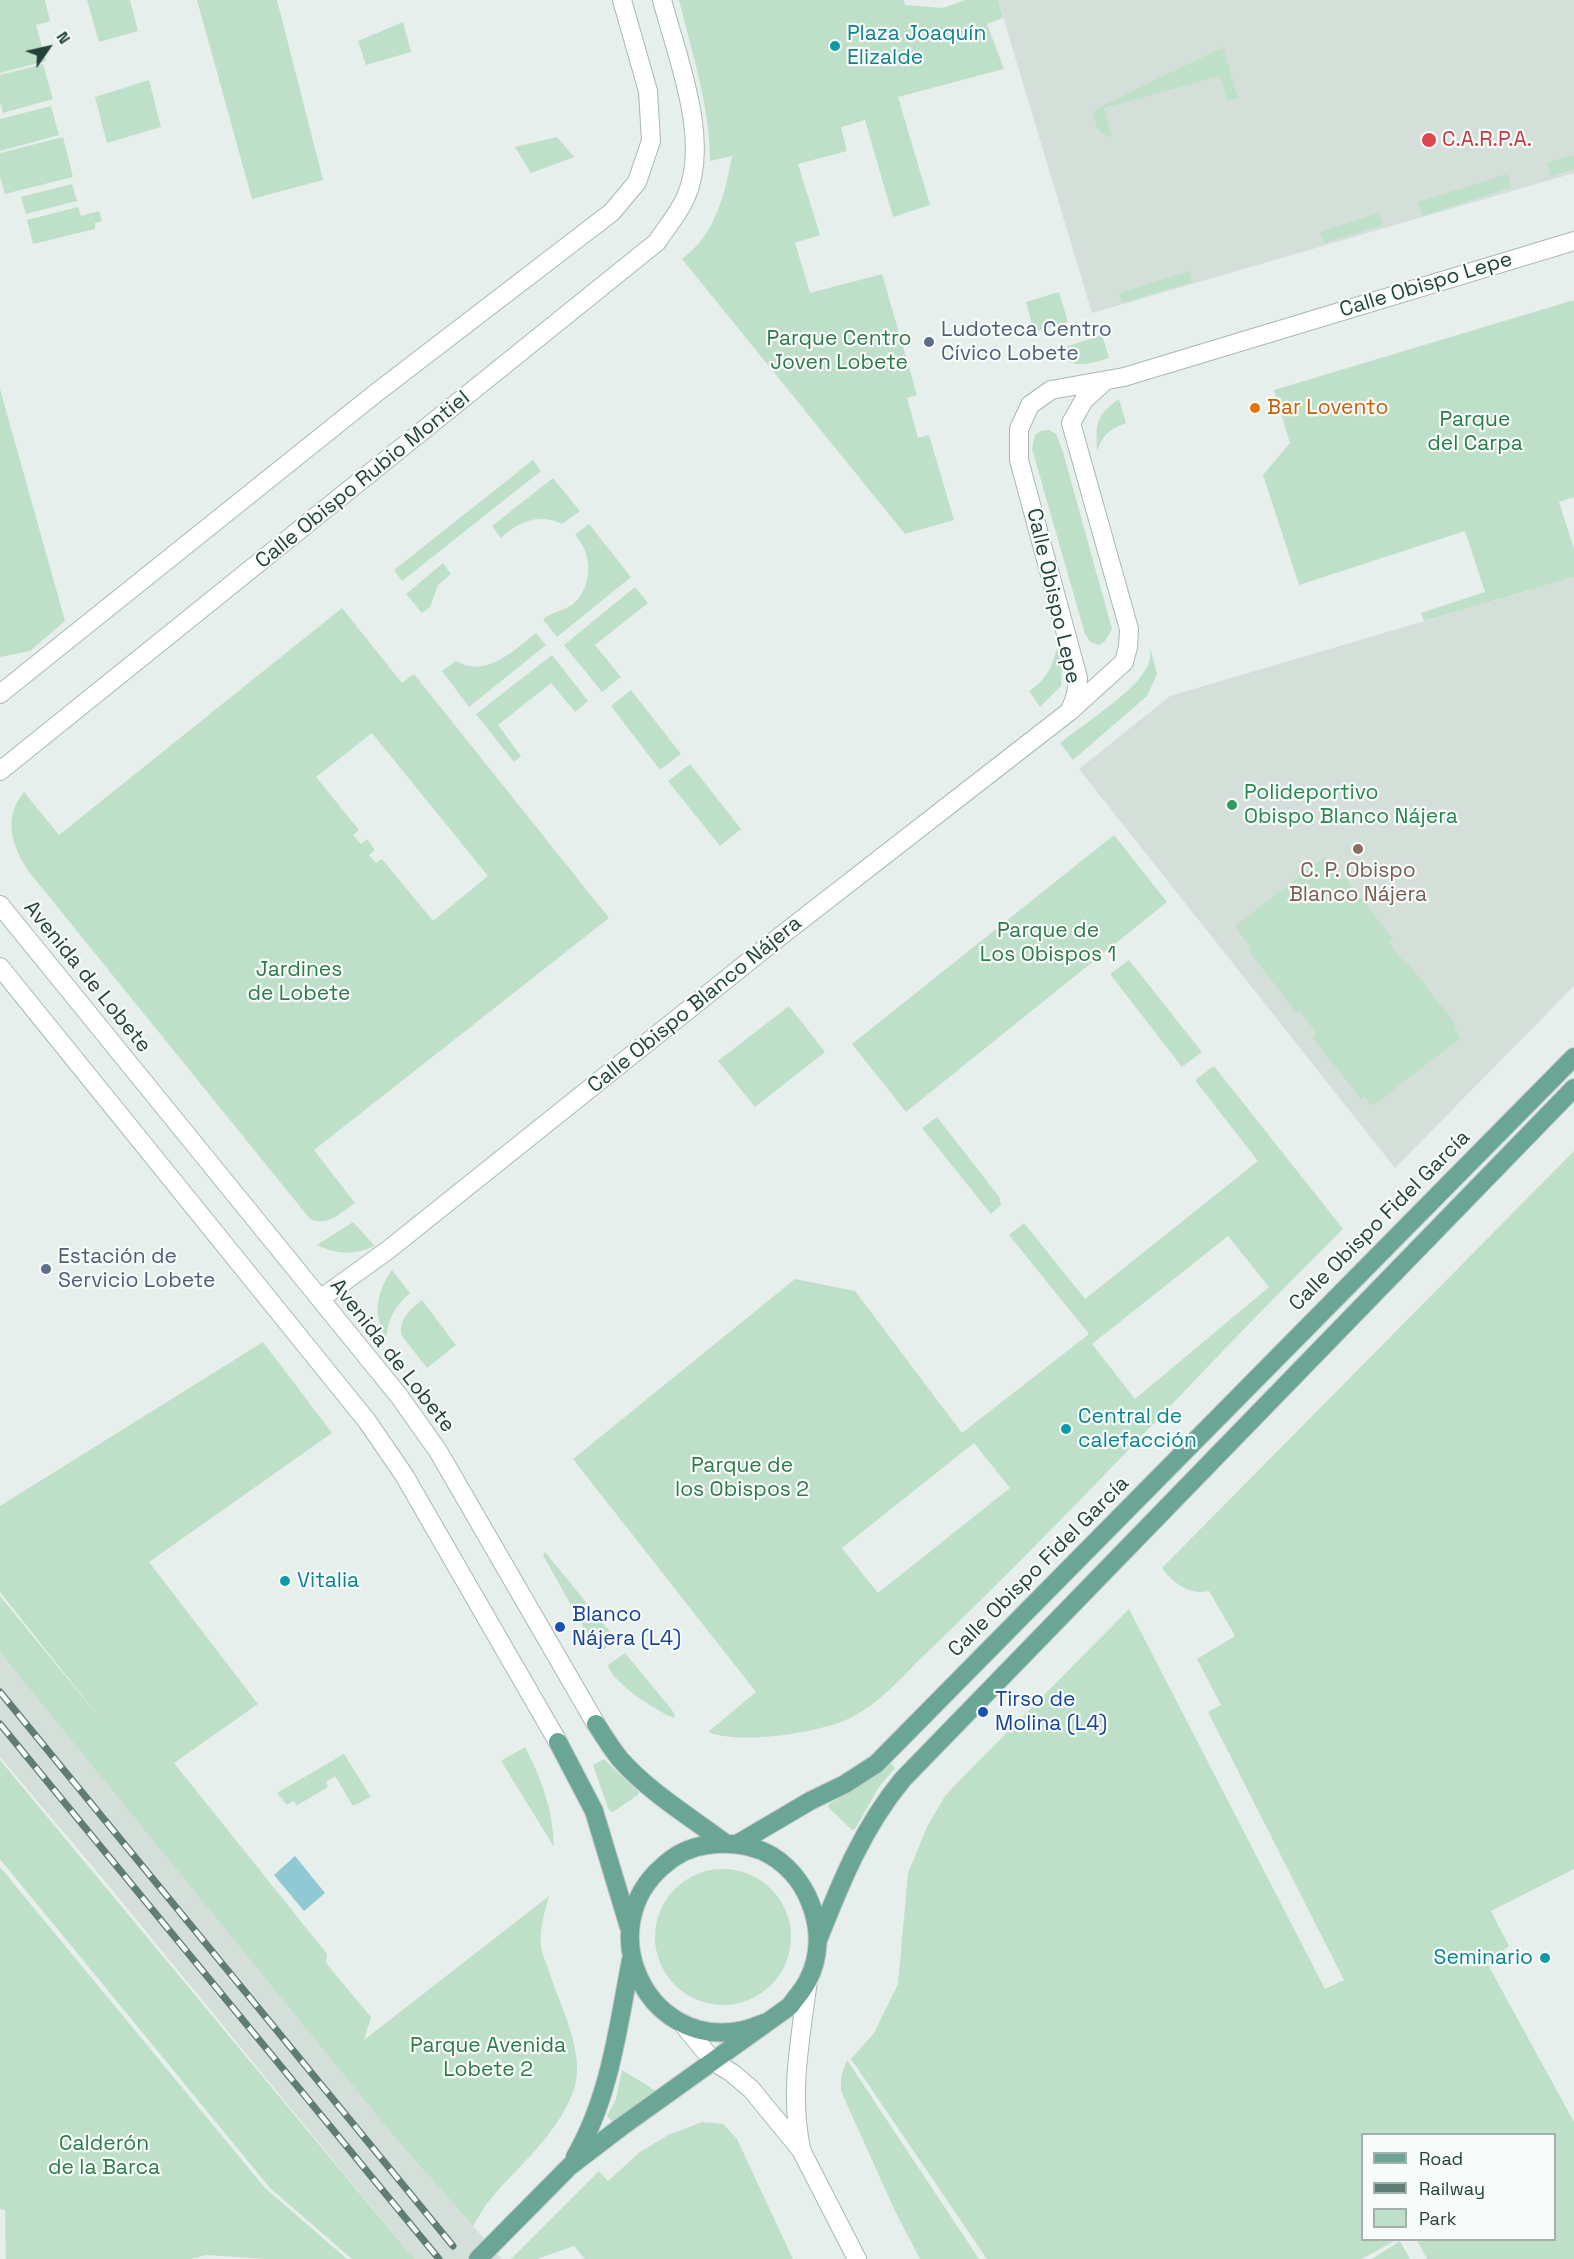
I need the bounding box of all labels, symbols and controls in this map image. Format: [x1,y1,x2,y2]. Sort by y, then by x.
north arrow [18,18,78,78]
place label: Plaza Joaquín Elizalde [847,21,986,71]
text: N [52,27,75,48]
marker: Plaza Joaquín Elizalde [828,39,842,53]
place label: C.A.R.P.A. [1442,127,1532,153]
marker: C.A.R.P.A. [1420,131,1438,149]
street label: Calle Obispo Lepe [1337,247,1515,323]
place label: Ludoteca Centro Cívico Lobete [941,317,1112,367]
park label: Parque Centro Joven Lobete [767,326,911,376]
marker: Ludoteca Centro Cívico Lobete [922,335,936,349]
street label: Calle Obispo Rubio Montiel [251,386,475,574]
place label: Bar Lovento [1267,395,1388,421]
marker: Bar Lovento [1248,401,1262,415]
park label: Parque del Carpa [1427,407,1523,457]
street label: Calle Obispo Lepe [1021,506,1085,686]
place label: Polideportivo Obispo Blanco Nájera [1244,780,1458,830]
marker: Polideportivo Obispo Blanco Nájera [1225,798,1239,812]
marker: C. P. Obispo Blanco Nájera [1351,842,1365,856]
place label: C. P. Obispo Blanco Nájera [1289,858,1427,908]
street label: Avenida de Lobete [18,896,156,1058]
street label: Calle Obispo Blanco Nájera [583,911,807,1099]
park label: Parque de Los Obispos 1 [980,918,1116,968]
park label: Jardines de Lobete [248,957,350,1007]
street label: Calle Obispo Fidel García [1284,1125,1476,1317]
place label: Estación de Servicio Lobete [58,1244,215,1294]
marker: Estación de Servicio Lobete [39,1262,53,1276]
street label: Avenida de Lobete [324,1274,460,1438]
place label: Central de calefacción [1078,1404,1197,1454]
marker: Central de calefacción [1059,1422,1073,1436]
park label: Parque de los Obispos 2 [675,1453,809,1503]
street label: Calle Obispo Fidel García [943,1471,1135,1663]
place label: Vitalia [297,1568,359,1594]
marker: Vitalia [278,1574,292,1588]
place label: Blanco Nájera (L4) [572,1602,681,1652]
marker: Blanco Nájera (L4) [553,1620,567,1634]
place label: Tirso de Molina (L4) [995,1687,1107,1737]
marker: Tirso de Molina (L4) [976,1705,990,1719]
place label: Seminario [1434,1945,1533,1971]
marker: Seminario [1538,1951,1552,1965]
park label: Parque Avenida Lobete 2 [410,2033,566,2083]
park label: Calderón de la Barca [48,2131,160,2181]
legend [1361,2133,1556,2241]
text: Road [1419,2147,1463,2170]
text: Railway [1419,2177,1485,2200]
text: Park [1419,2207,1456,2230]

